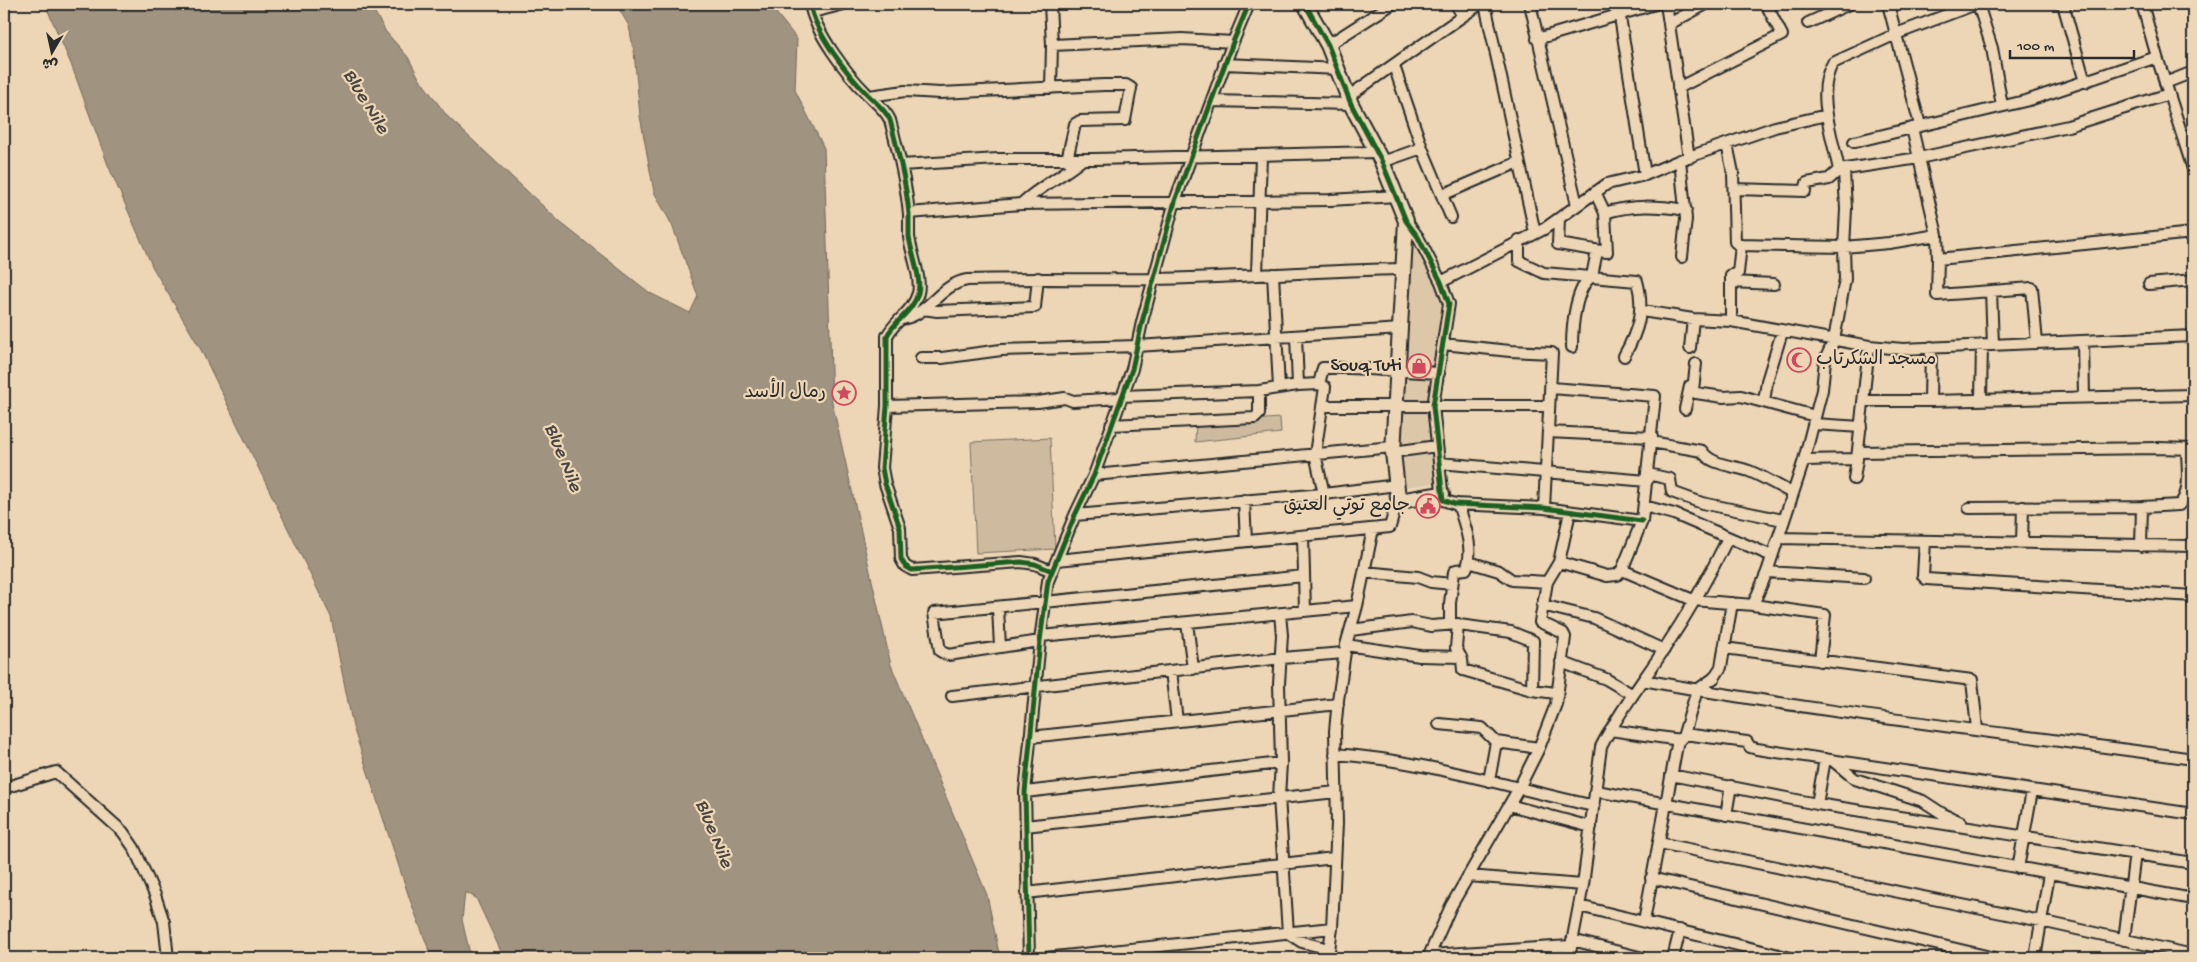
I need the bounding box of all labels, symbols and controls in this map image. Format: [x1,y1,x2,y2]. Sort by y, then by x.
north arrow [28,28,78,78]
scale bar [2010,28,2133,60]
text: 100 m [2016,38,2055,56]
text: ش [41,53,59,72]
water label: Blue Nile [337,66,394,139]
mosque icon: مسجد الشكرتاب [1786,347,1812,373]
place label: مسجد الشكرتاب [1816,349,1936,372]
shop icon: Souq Tuti [1406,353,1432,379]
place label: Souq Tuti [1330,355,1402,378]
place label: رمال الأسد [745,378,826,405]
place icon: رمال الأسد [831,380,857,406]
water label: Blue Nile [538,421,586,496]
public building icon: جامع توتي العتيق [1415,493,1441,519]
place label: جامع توتي العتيق [1283,495,1410,520]
water label: Blue Nile [689,797,737,872]

